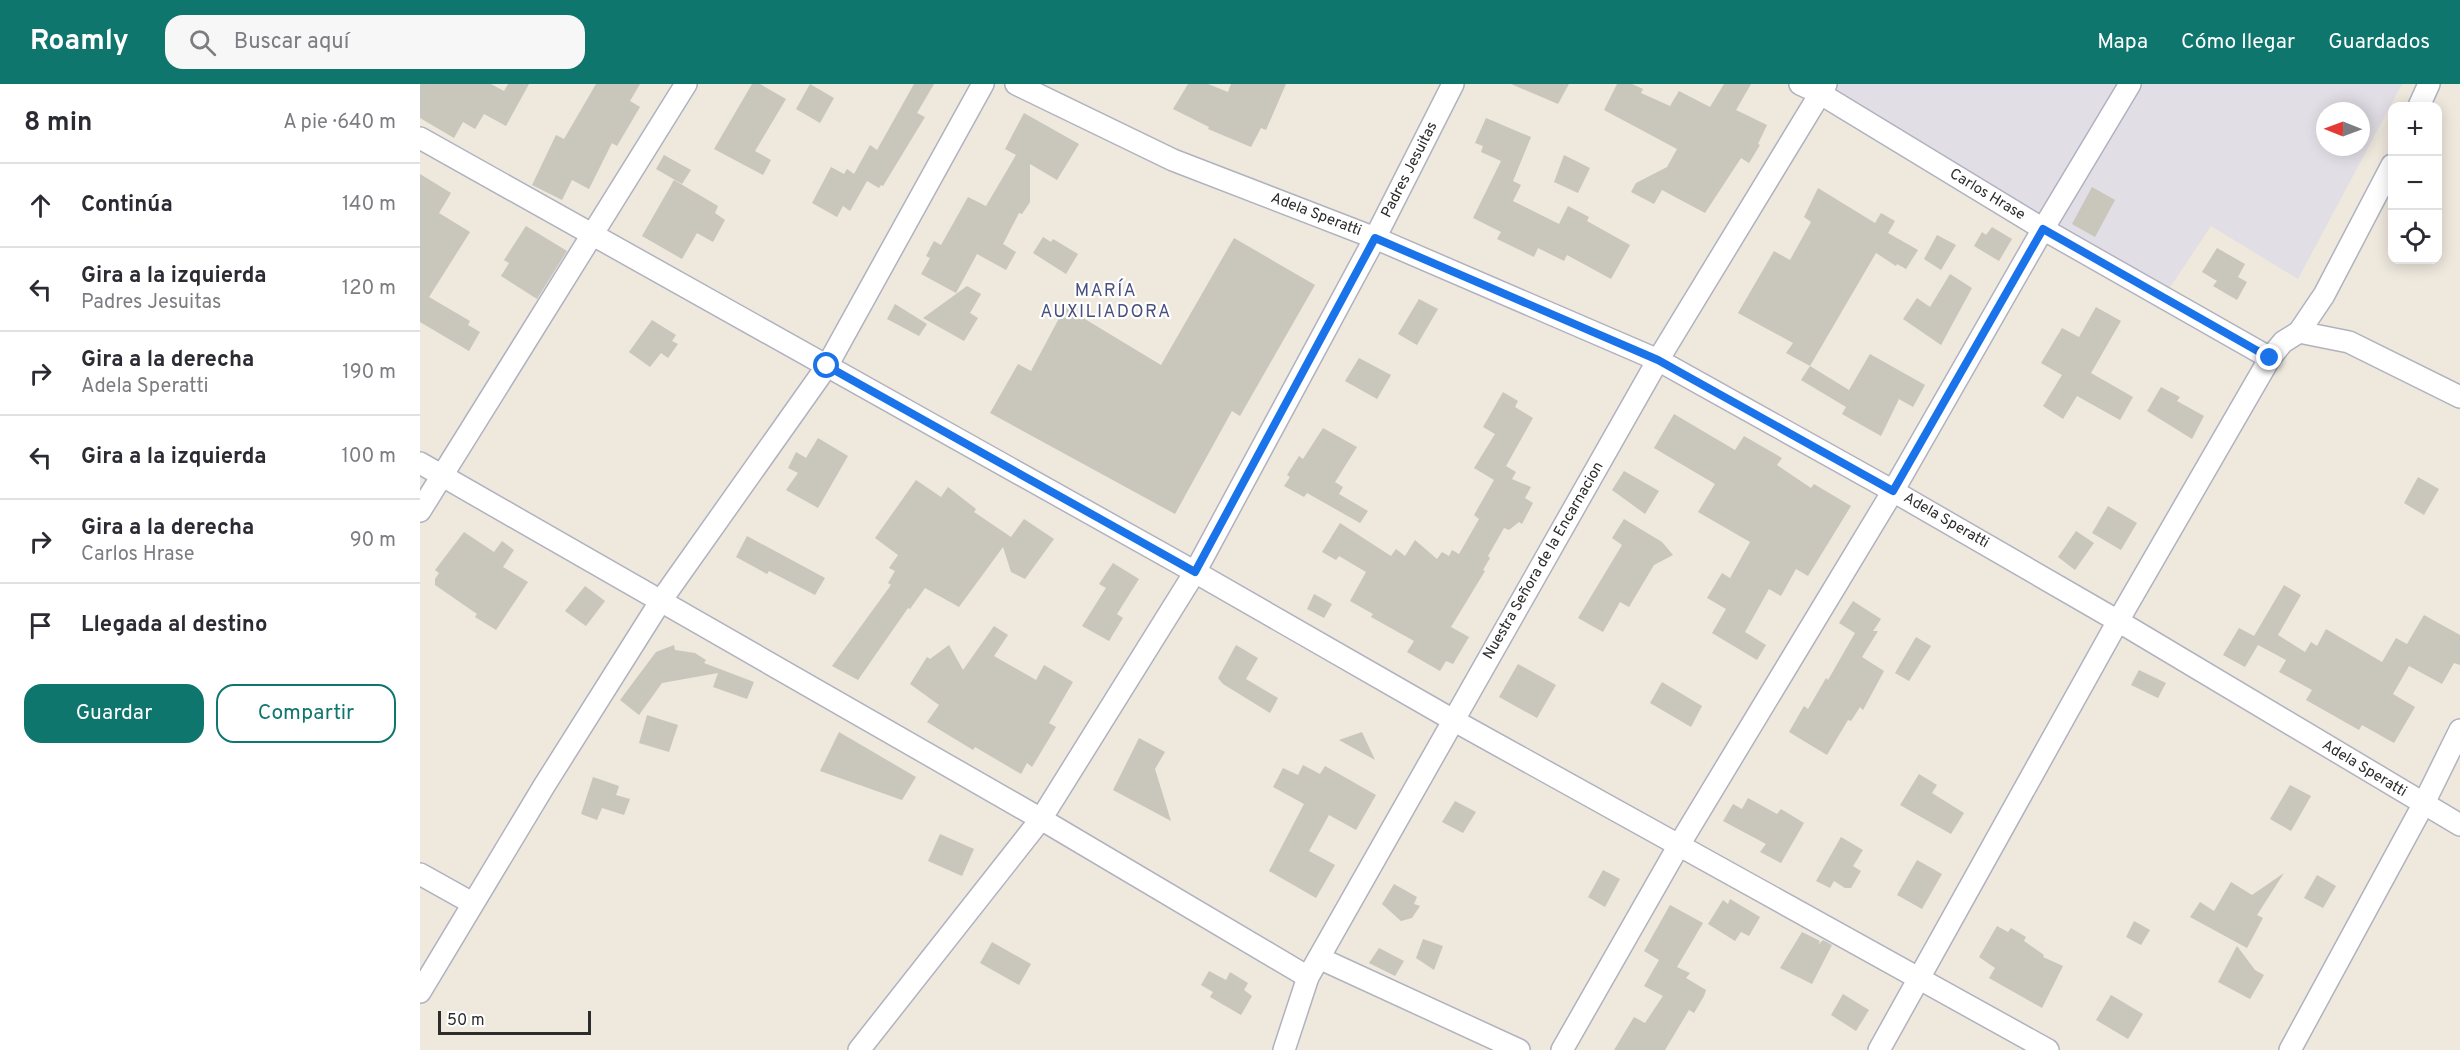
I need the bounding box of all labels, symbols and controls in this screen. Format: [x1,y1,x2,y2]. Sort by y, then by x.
search box [165,15,585,69]
text: Roamly [30,24,129,60]
icon: search [186,26,219,59]
text: Buscar aquí [234,29,349,56]
text: Mapa [2097,29,2148,56]
text: Cómo llegar [2181,29,2295,56]
text: Guardados [2328,29,2430,56]
north arrow [2316,102,2370,156]
map controls [2388,102,2442,264]
button: + [2388,102,2442,156]
text: 8 min [24,107,92,140]
text: A pie · 640 m [283,110,396,136]
street label: Padres Jesuitas [1378,119,1442,221]
button: − [2388,156,2442,210]
street label: Carlos Hrase [1946,165,2028,225]
icon: ahead [24,189,57,222]
street label: Adela Speratti [1268,189,1364,241]
text: Continúa [81,192,173,219]
text: 140 m [342,192,396,218]
button: locate [2388,210,2442,264]
text: Gira a la izquierda [81,263,267,290]
icon: left [24,273,57,306]
text: 120 m [342,276,396,302]
district label: MARÍA AUXILIADORA [1040,278,1172,324]
text: Padres Jesuitas [81,290,221,316]
route end [2256,344,2282,370]
text: Gira a la derecha [81,347,254,374]
route start [813,352,839,378]
icon: right [24,357,57,390]
text: 190 m [342,360,396,386]
text: Adela Speratti [81,374,209,400]
icon: left [24,441,57,474]
text: Gira a la izquierda [81,444,267,471]
text: 100 m [341,444,396,470]
street label: Nuestra Señora de la Encarnacion [1479,459,1609,663]
street label: Adela Speratti [1900,489,1992,553]
text: Gira a la derecha [81,515,254,542]
icon: right [24,525,57,558]
text: 90 m [350,528,396,554]
text: Carlos Hrase [81,542,195,568]
icon: arrive [24,609,57,642]
text: Llegada al destino [81,612,267,639]
button: Guardar [24,684,204,743]
button: Compartir [216,684,396,743]
street label: Adela Speratti [2318,736,2410,802]
scale bar [438,1008,591,1036]
text: 50 m [447,1011,485,1031]

